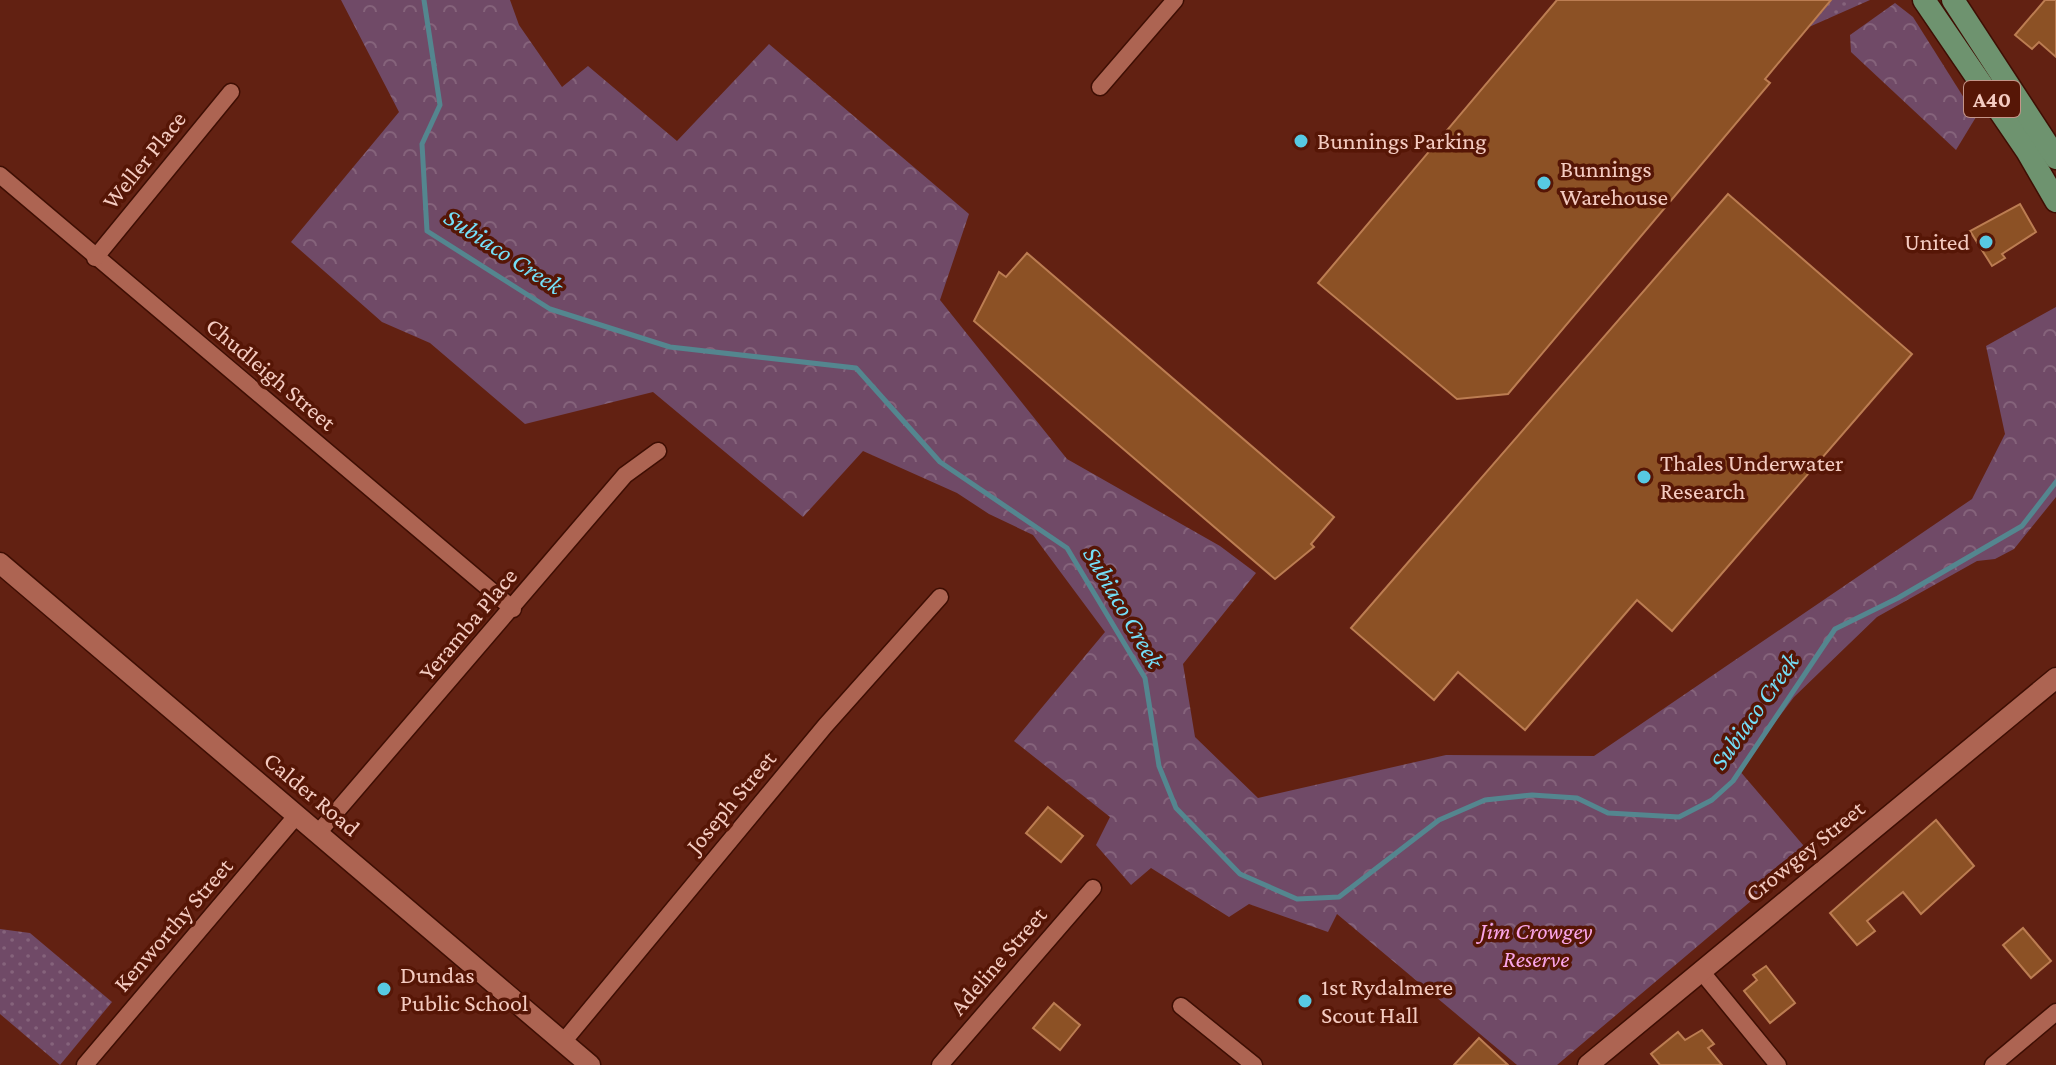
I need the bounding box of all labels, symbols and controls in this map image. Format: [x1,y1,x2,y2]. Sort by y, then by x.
road number: A40 [1964,81,2020,117]
street label: Weller Place [96,105,191,214]
place label: Bunnings Parking [1317,127,1487,154]
marker: Bunnings Parking [1292,132,1310,150]
place label: Bunnings Warehouse [1560,155,1668,210]
marker: Bunnings Warehouse [1535,174,1553,192]
water label: Subiaco Creek [439,202,570,301]
place label: United [1904,228,1970,255]
marker: United [1977,233,1995,251]
street label: Chudleigh Street [201,312,342,436]
place label: Thales Underwater Research [1660,449,1844,504]
marker: Thales Underwater Research [1635,468,1653,486]
water label: Subiaco Creek [1077,541,1171,675]
street label: Yeramba Place [413,562,522,685]
water label: Subiaco Creek [1704,646,1806,775]
street label: Joseph Street [679,744,782,860]
street label: Calder Road [259,746,366,842]
street label: Crowgey Street [1740,794,1870,907]
street label: Kenworthy Street [108,852,238,997]
street label: Adeline Street [944,901,1052,1020]
park label: Jim Crowgey Reserve [1475,917,1593,972]
place label: Dundas Public School [400,961,528,1016]
place label: 1st Rydalmere Scout Hall [1321,973,1453,1028]
marker: Dundas Public School [375,980,393,998]
marker: 1st Rydalmere Scout Hall [1296,992,1314,1010]

